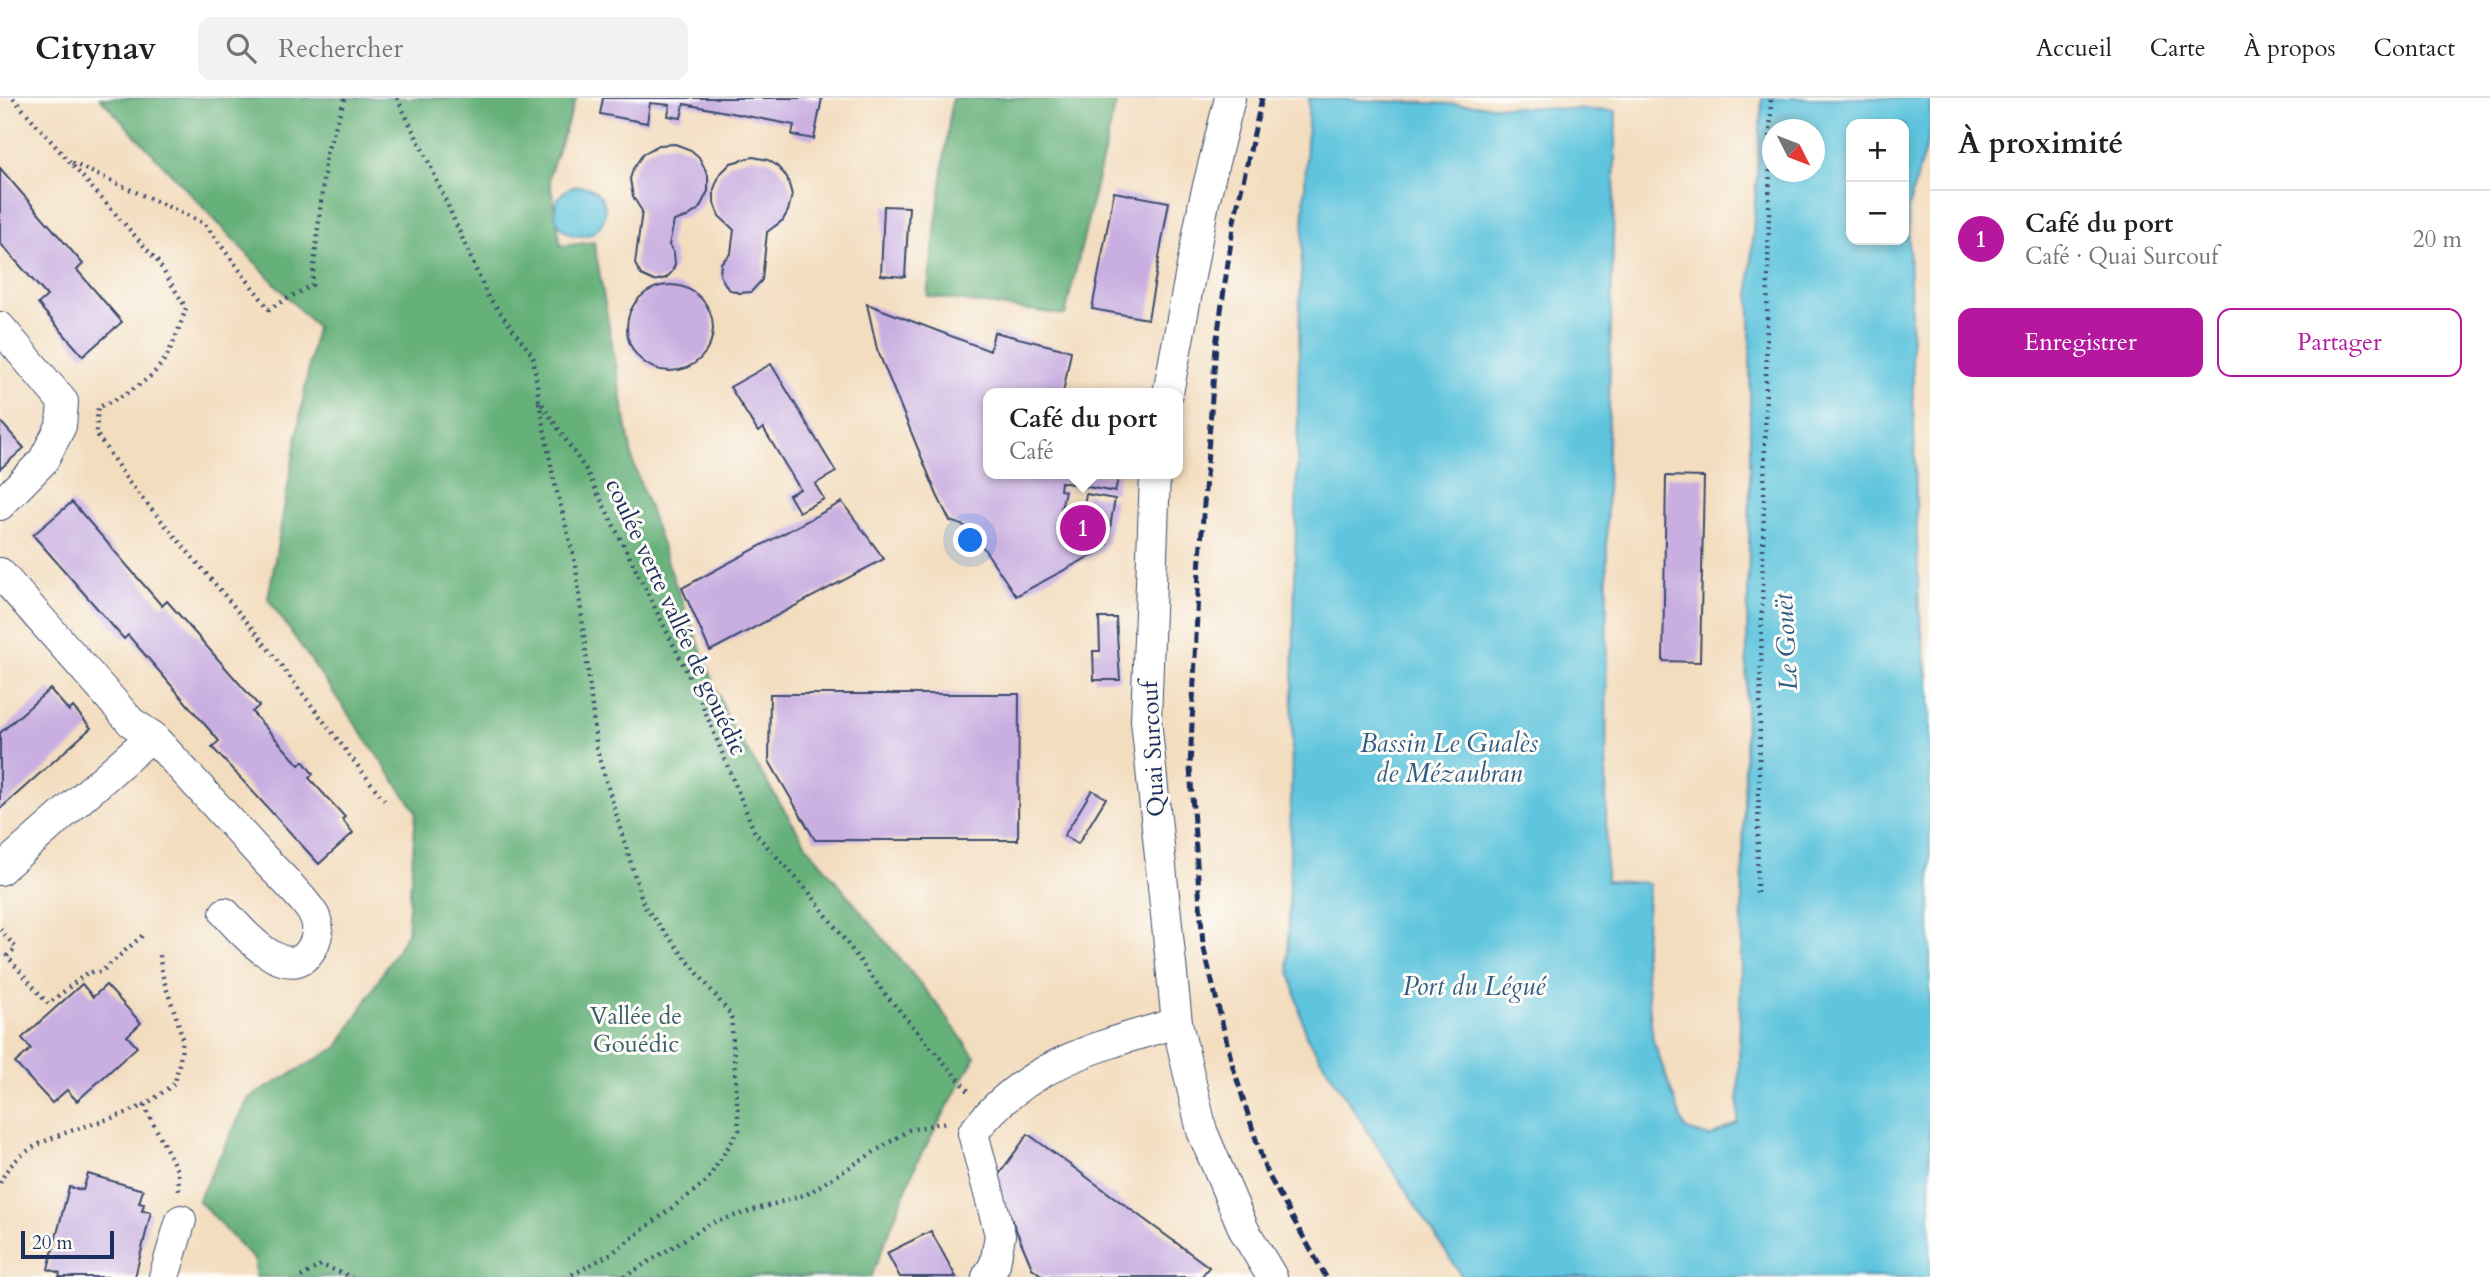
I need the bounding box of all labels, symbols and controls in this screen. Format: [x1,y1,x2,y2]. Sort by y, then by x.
search box [198,17,688,80]
text: Citynav [35,26,156,71]
icon: search [222,29,260,67]
text: Rechercher [278,31,403,66]
text: Accueil [2036,32,2112,65]
text: Carte [2150,32,2206,65]
text: À propos [2244,32,2336,65]
text: Contact [2374,32,2455,65]
north arrow [1762,119,1825,182]
map controls [1846,119,1909,245]
button: + [1846,119,1909,182]
text: À proximité [1958,123,2123,164]
button: − [1846,182,1909,245]
text: Café du port [2025,206,2173,241]
text: 1 [1975,224,1987,255]
text: 20 m [2413,224,2462,255]
text: Café · Quai Surcouf [2025,241,2218,272]
button: Enregistrer [1958,308,2203,377]
button: Partager [2217,308,2462,377]
popup [983,388,1183,479]
text: Café du port [1009,401,1157,436]
text: Café [1009,436,1054,467]
street label: coulée verte vallée de gouédic [597,473,755,761]
pin: 1 [1060,502,1106,554]
your location [953,523,987,557]
water label: Le Gouët [1766,592,1806,691]
street label: Quai Surcouf [1133,677,1173,818]
water label: Bassin Le Gualès de Mézaubran [1360,726,1538,791]
water label: Port du Légué [1403,969,1547,1004]
park label: Vallée de Gouédic [590,1000,682,1061]
scale bar [21,1228,114,1260]
text: 20 m [32,1230,73,1256]

